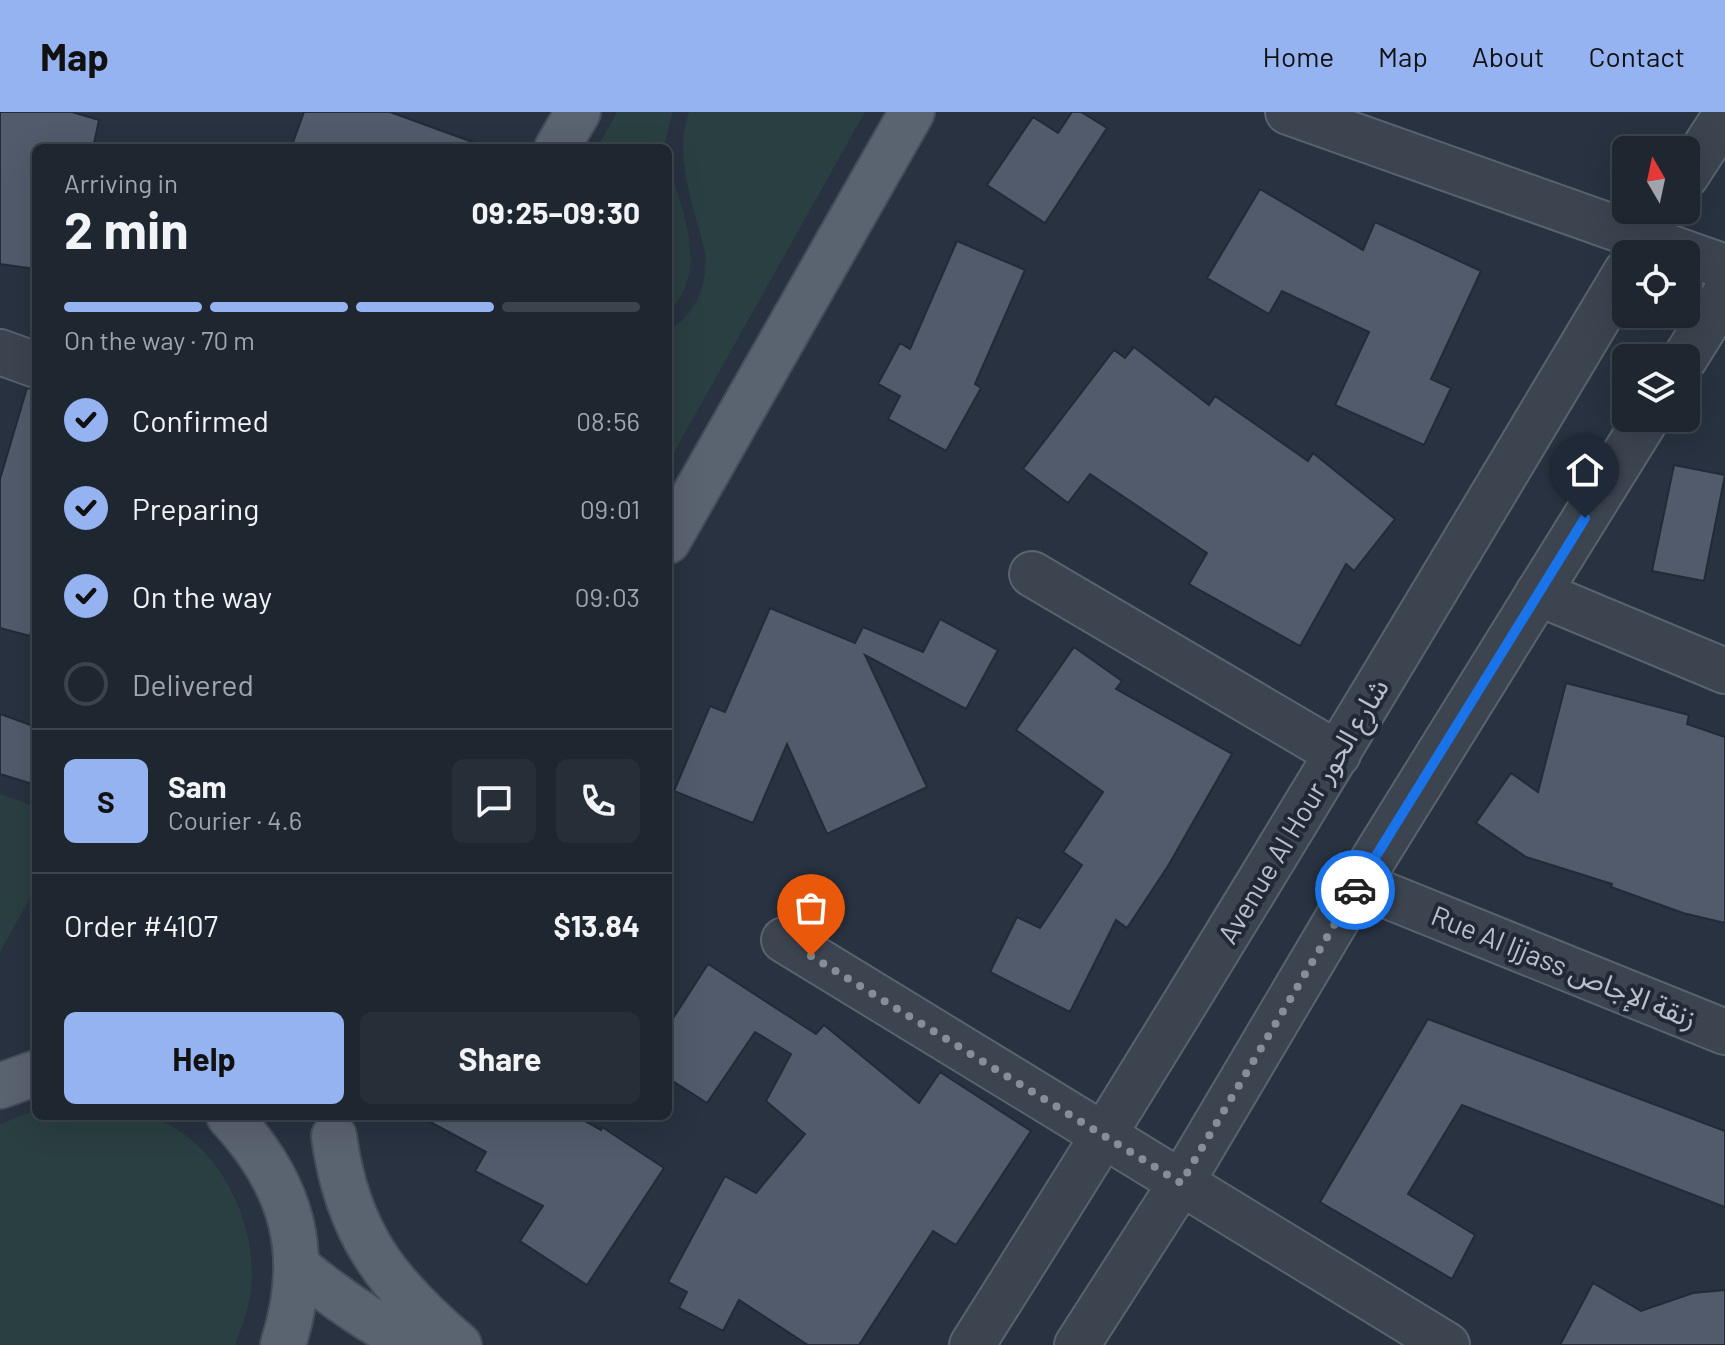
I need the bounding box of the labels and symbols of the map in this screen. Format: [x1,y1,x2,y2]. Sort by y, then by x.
north arrow [1612,136,1700,224]
pin [1551,436,1619,518]
street label: Avenue Al Hour شارع الحور [1209,672,1399,952]
courier [1315,850,1395,930]
pin [777,874,845,956]
street label: Rue Al Ijjass زنقة الإجاص [1426,897,1702,1038]

